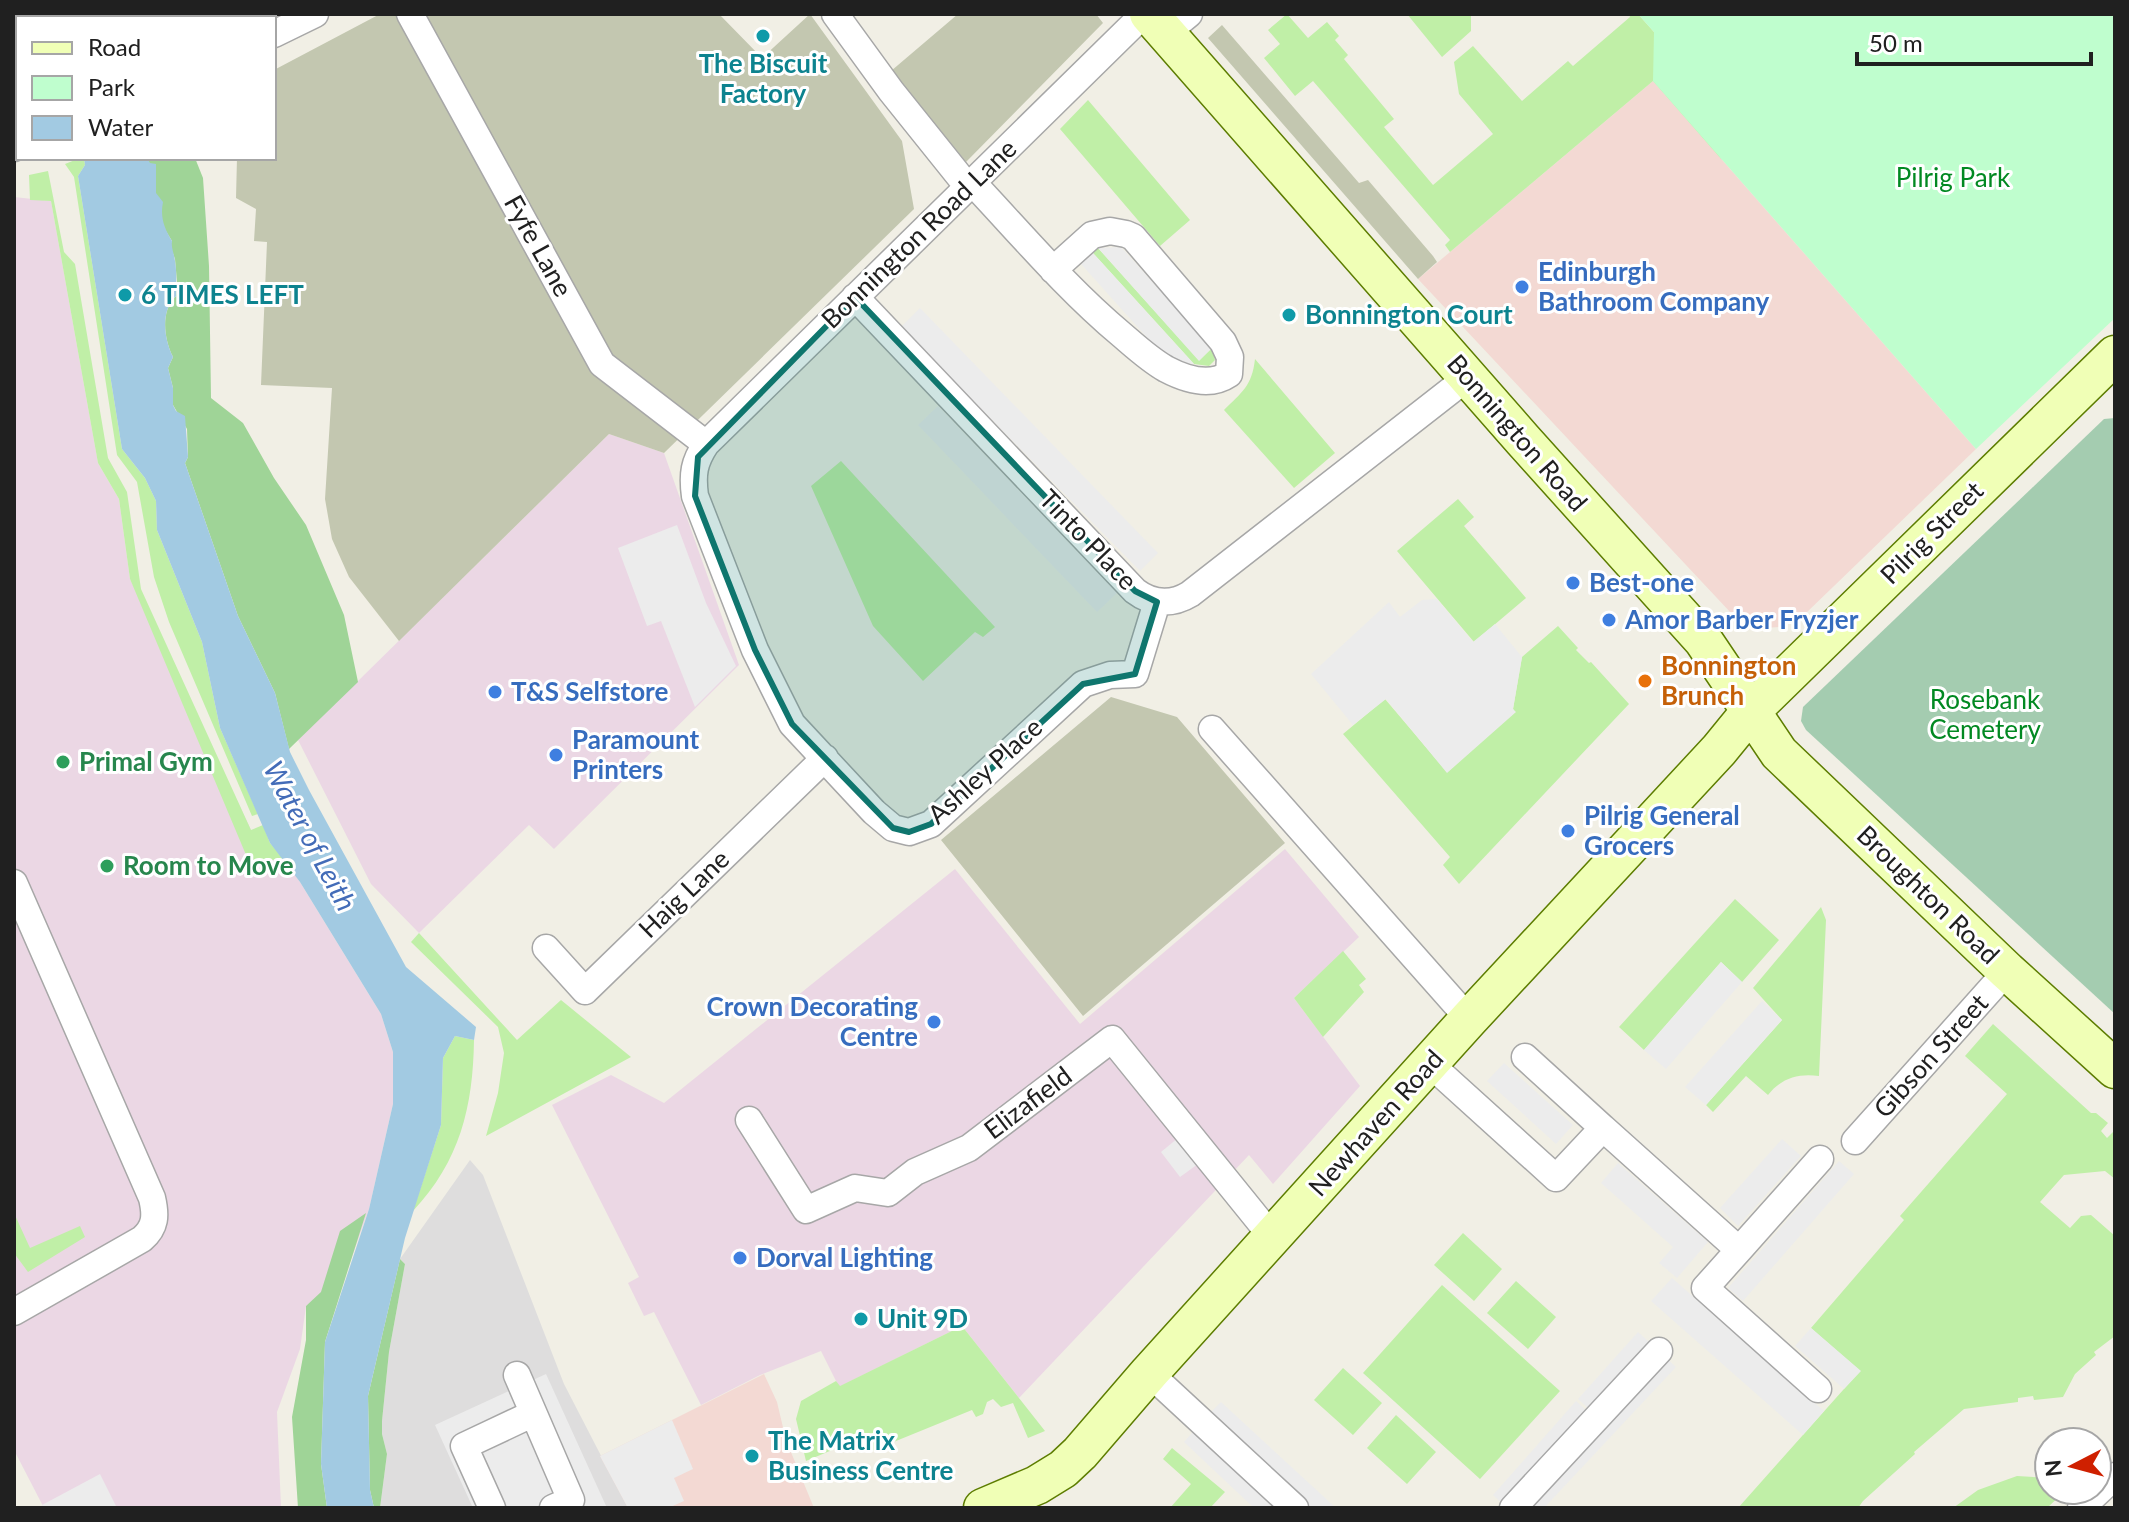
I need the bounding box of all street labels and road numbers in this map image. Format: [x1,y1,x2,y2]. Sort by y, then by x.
street label: Bonnington Road Lane [814,132,1022,335]
street label: Fyfe Lane [498,189,580,302]
street label: Bonnington Road [1441,347,1595,517]
street label: Pilrig Street [1873,474,1990,590]
street label: Tinto Place [1033,483,1144,596]
street label: Ashley Place [921,711,1048,830]
street label: Broughton Road [1851,818,2006,970]
street label: Haig Lane [631,842,735,944]
street label: Gibson Street [1866,986,1995,1124]
street label: Newhaven Road [1301,1042,1449,1202]
street label: Elizafield [977,1059,1077,1145]

